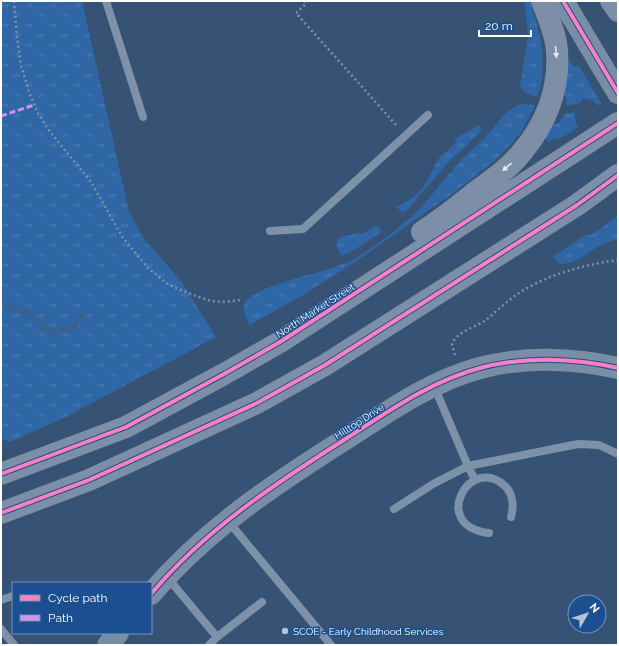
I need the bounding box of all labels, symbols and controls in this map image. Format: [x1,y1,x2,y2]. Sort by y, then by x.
scale bar [479,12,531,38]
text: 20 m [485,19,513,33]
one-way arrow [553,46,560,58]
one-way arrow [502,162,513,171]
street label: North Market Street [274,281,357,340]
street label: Hilltop Drive [332,401,386,441]
legend [12,582,152,634]
text: Cycle path [48,591,107,605]
north arrow [567,594,607,634]
text: N [587,601,602,615]
text: Path [48,611,73,625]
marker: SCOE - Early Childhood Services [280,626,290,636]
place label: SCOE - Early Childhood Services [293,626,444,637]

